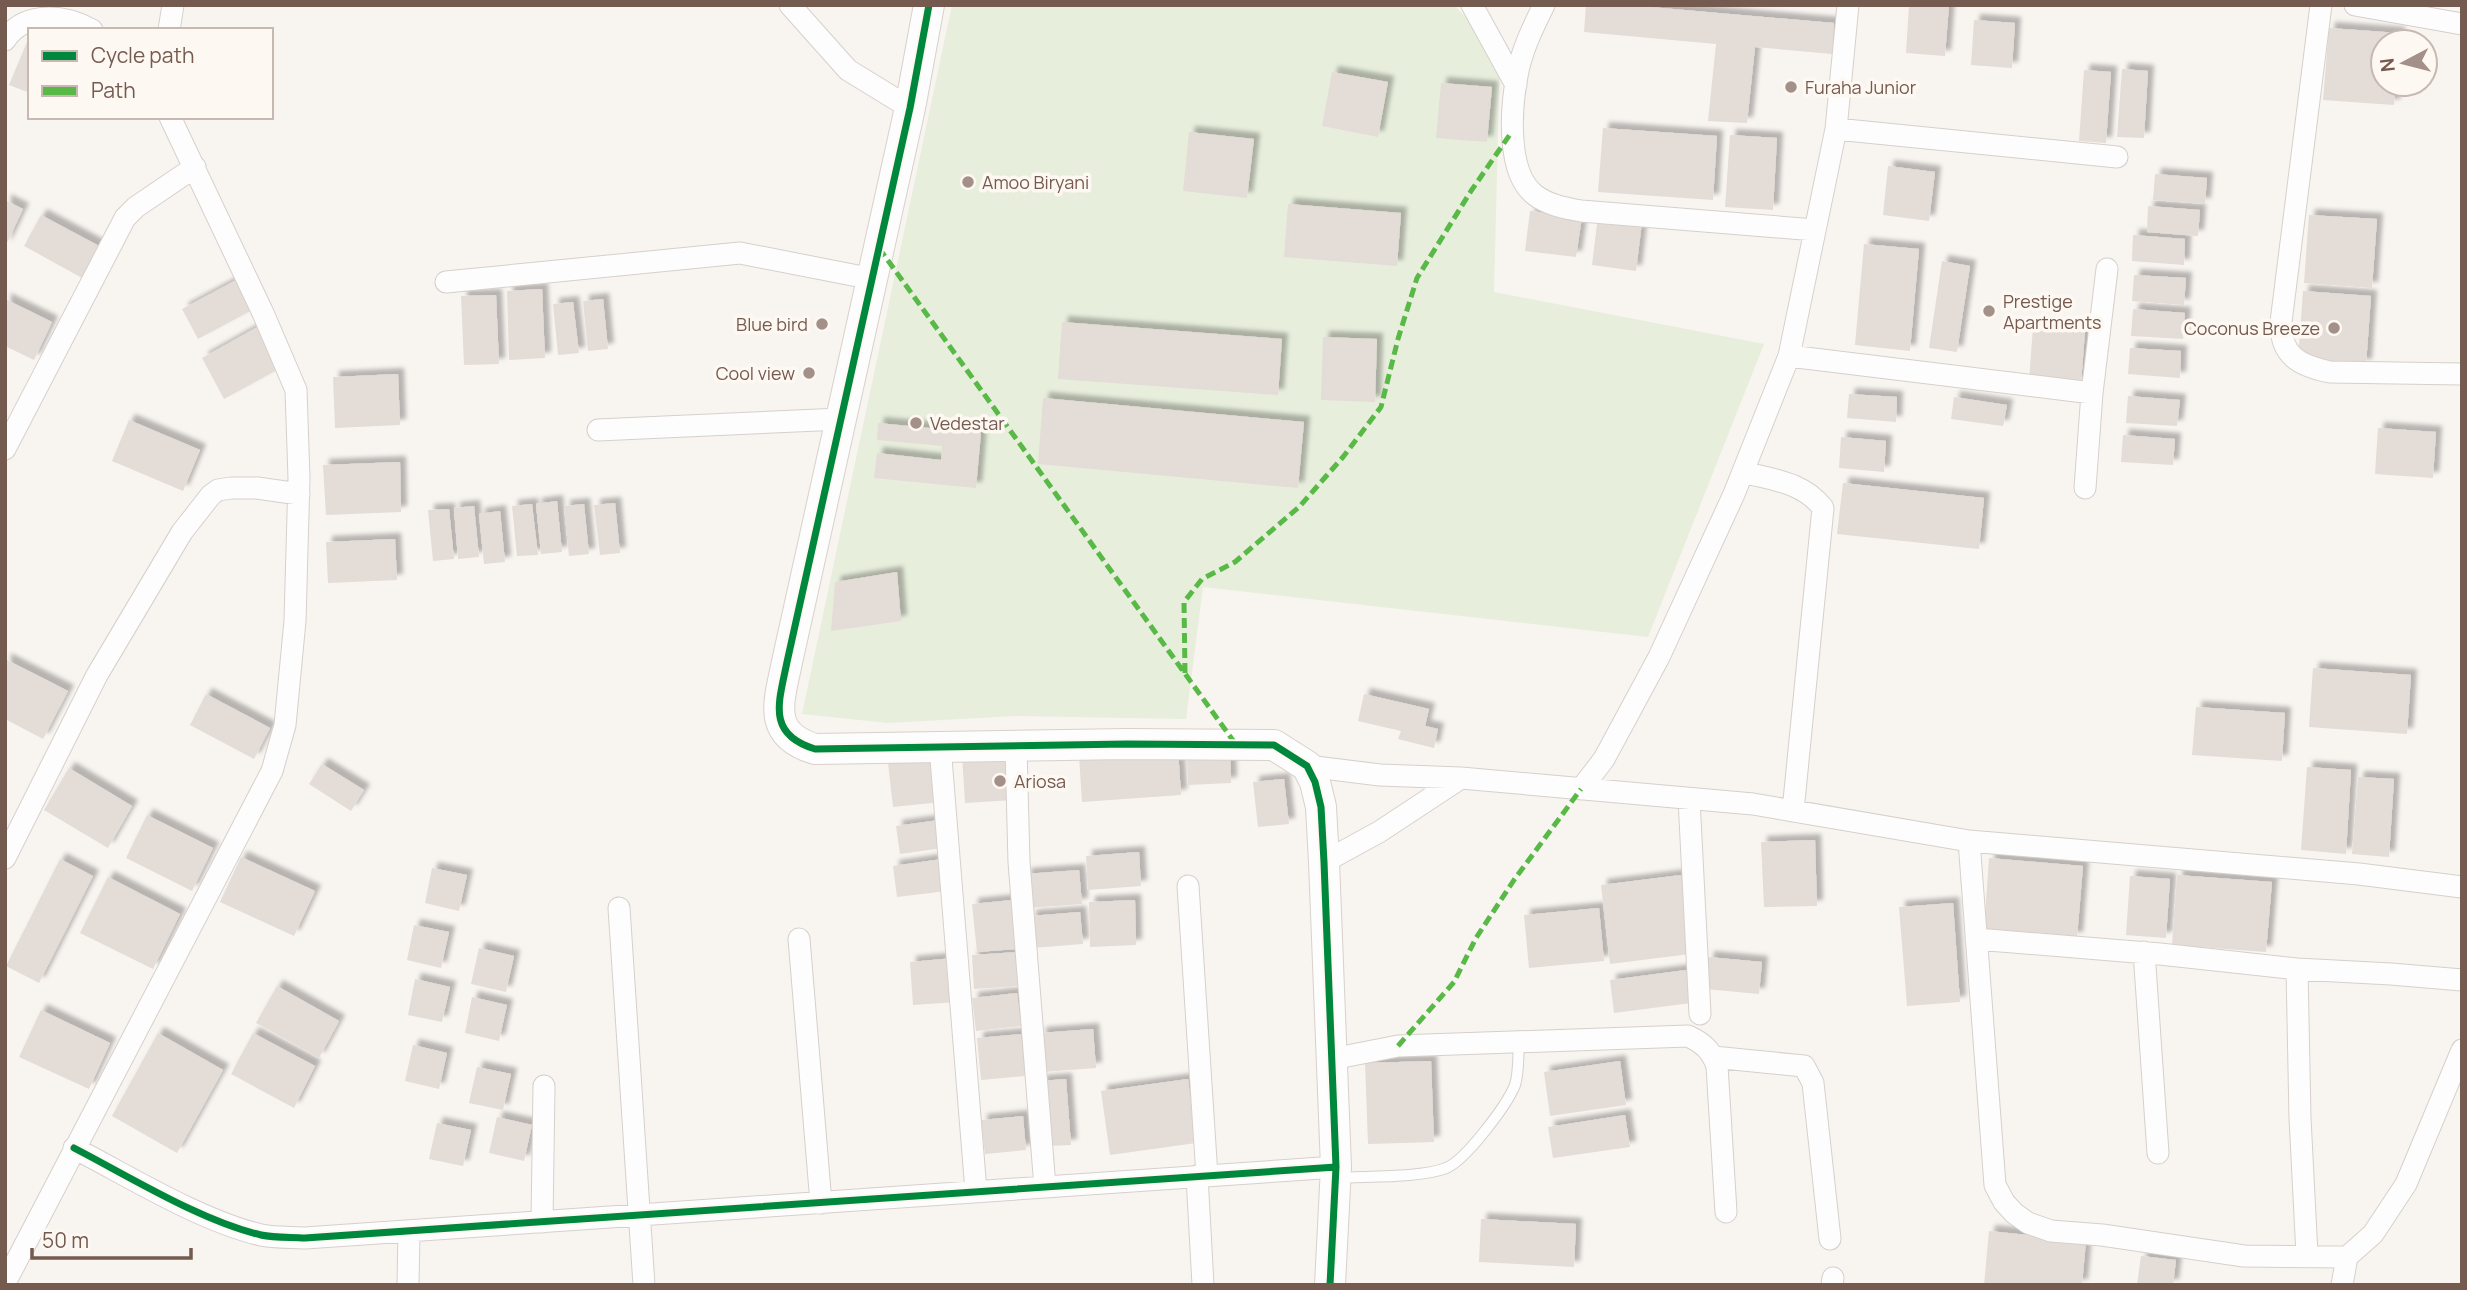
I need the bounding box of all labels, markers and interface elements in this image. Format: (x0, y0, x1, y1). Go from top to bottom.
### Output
legend (28, 28, 273, 119)
north arrow (2369, 28, 2439, 98)
text: Cycle path (91, 41, 194, 69)
text: N (2373, 57, 2401, 73)
place label: Furaha Junior (1805, 75, 1917, 99)
text: Path (91, 76, 136, 104)
marker: Furaha Junior (1783, 79, 1799, 95)
place label: Amoo Biryani (982, 170, 1089, 194)
marker: Amoo Biryani (960, 174, 976, 190)
place label: Prestige Apartments (2003, 289, 2102, 334)
marker: Prestige Apartments (1981, 303, 1997, 319)
place label: Blue bird (736, 312, 808, 336)
marker: Blue bird (814, 316, 830, 332)
place label: Coconus Breeze (2184, 316, 2320, 340)
marker: Coconus Breeze (2326, 320, 2342, 336)
place label: Cool view (716, 361, 795, 385)
marker: Cool view (801, 365, 817, 381)
place label: Vedestar (930, 411, 1005, 435)
marker: Vedestar (908, 415, 924, 431)
place label: Ariosa (1014, 769, 1066, 793)
marker: Ariosa (992, 773, 1008, 789)
scale bar (32, 1216, 191, 1260)
text: 50 m (42, 1226, 89, 1254)

